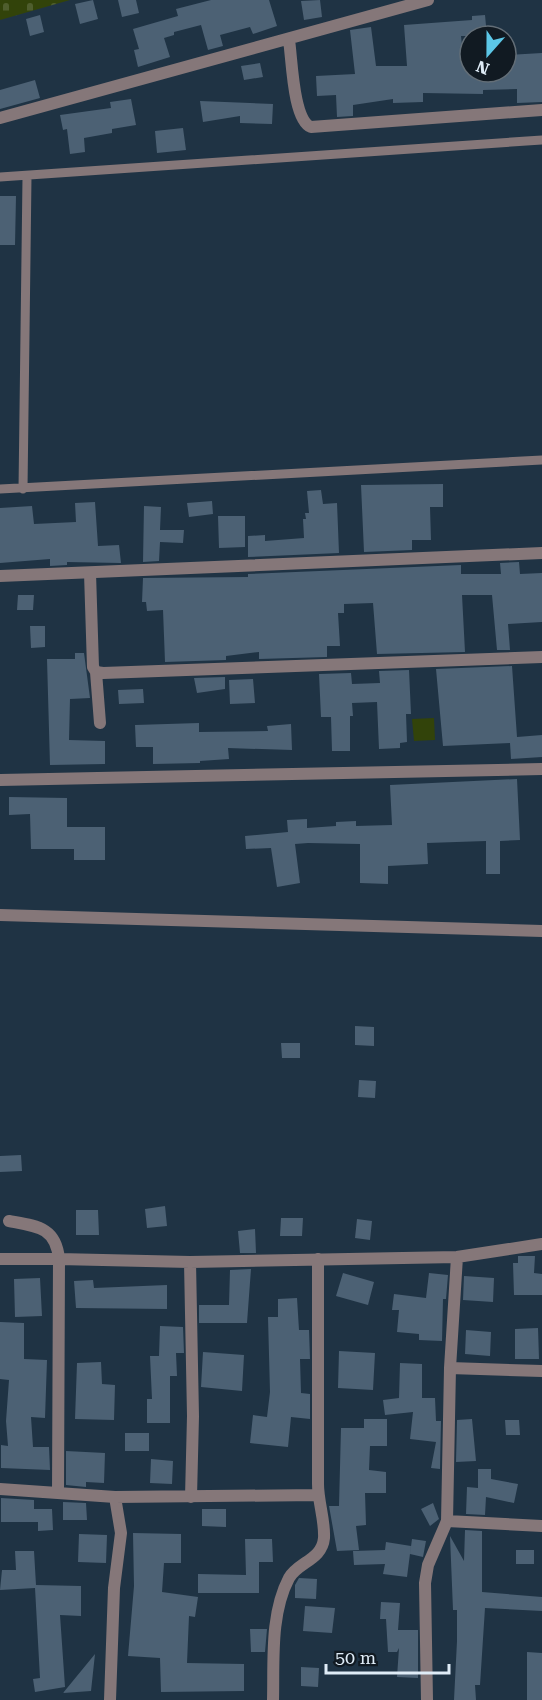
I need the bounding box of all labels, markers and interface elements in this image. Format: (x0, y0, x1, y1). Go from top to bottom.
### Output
north arrow (458, 24, 518, 84)
text: N (474, 56, 492, 79)
scale bar (326, 1637, 449, 1675)
text: 50 m (335, 1647, 376, 1668)

